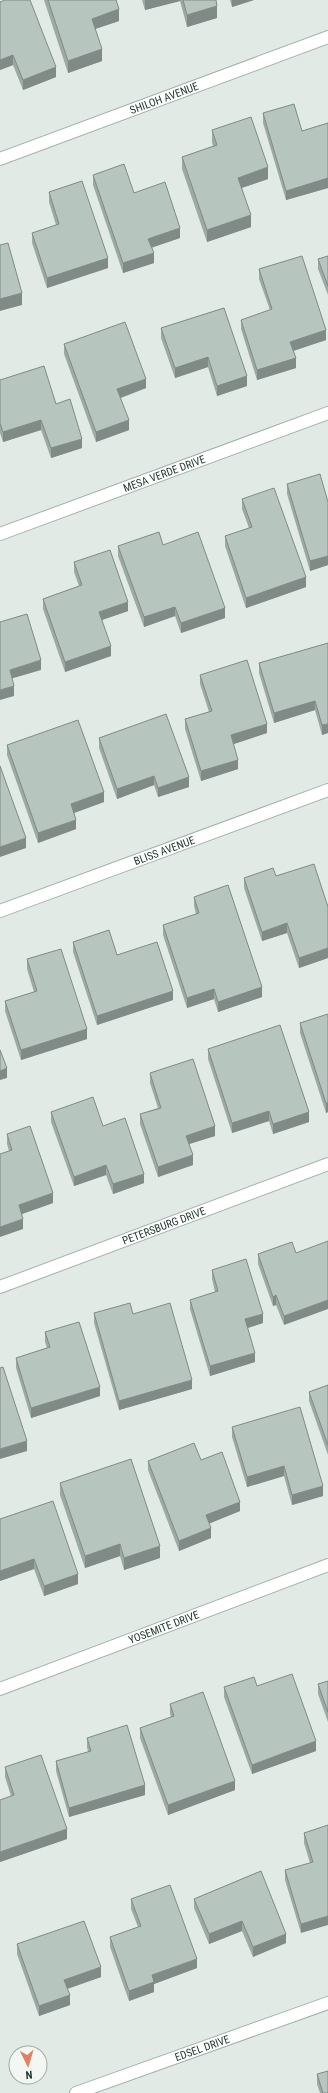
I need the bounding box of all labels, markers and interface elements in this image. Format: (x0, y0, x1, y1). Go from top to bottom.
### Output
street label: SHILOH AVENUE (128, 79, 201, 117)
street label: MESA VERDE DRIVE (121, 452, 208, 495)
street label: BLISS AVENUE (132, 833, 197, 868)
street label: PETERSBURG DRIVE (120, 1204, 208, 1247)
street label: YOSEMITE DRIVE (127, 1608, 201, 1646)
street label: EDSEL DRIVE (173, 2032, 232, 2064)
north arrow (8, 2045, 48, 2085)
text: N (25, 2068, 33, 2081)

